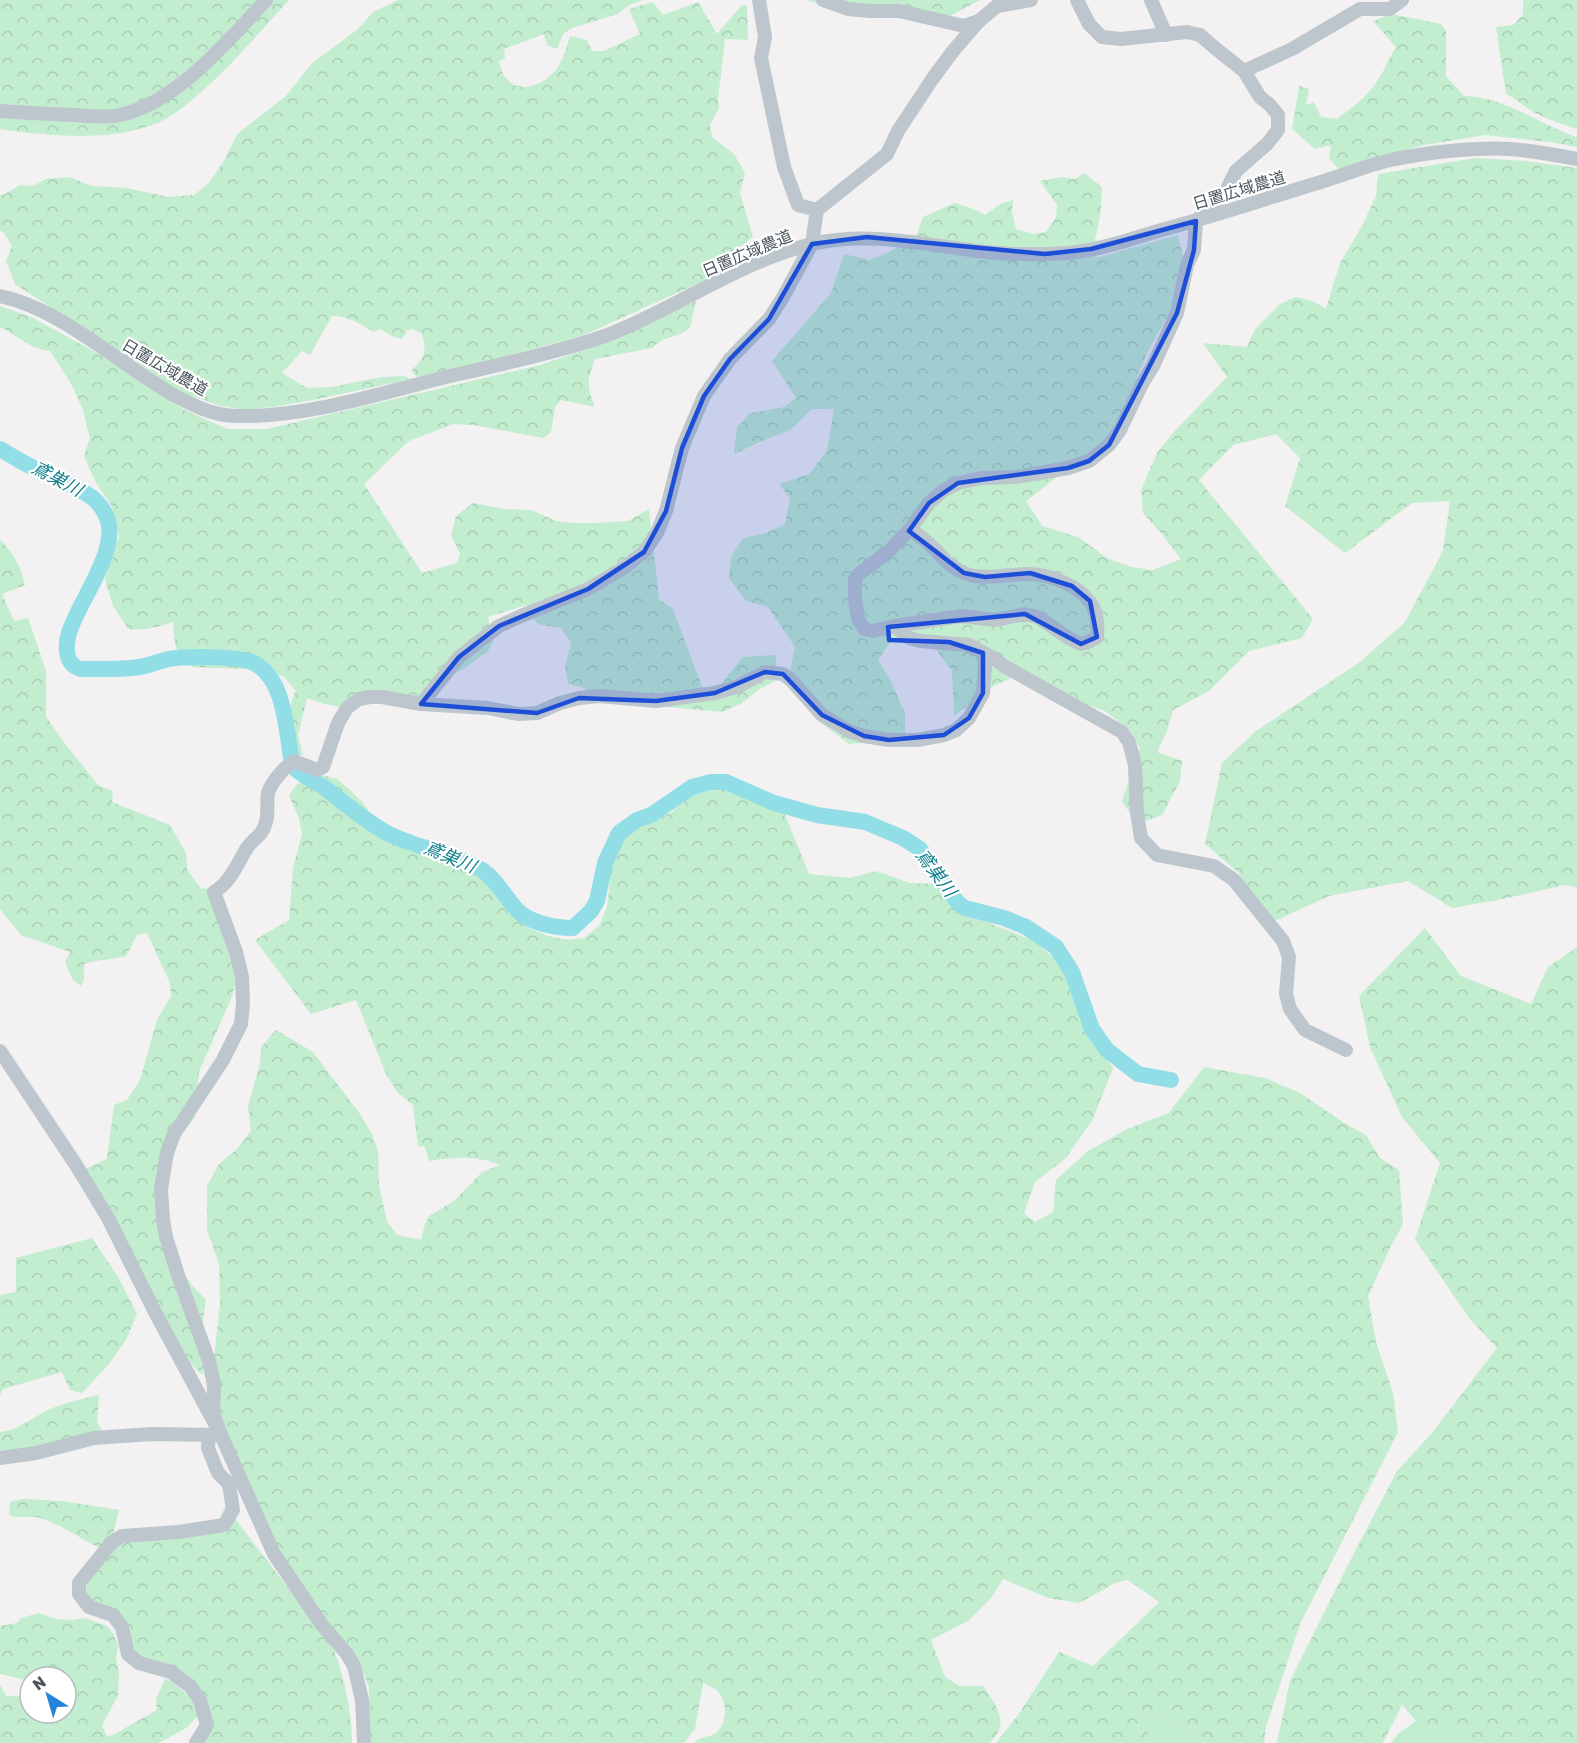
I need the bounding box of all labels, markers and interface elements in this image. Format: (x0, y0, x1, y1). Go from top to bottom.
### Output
street label: 日置広域農道 (1190, 167, 1288, 214)
street label: 日置広域農道 (699, 226, 795, 281)
street label: 日置広域農道 (118, 335, 211, 400)
water label: 鳶巣川 (28, 457, 88, 502)
water label: 鳶巣川 (421, 836, 481, 878)
water label: 鳶巣川 (911, 845, 962, 903)
north arrow (18, 1665, 78, 1725)
text: N (29, 1672, 50, 1694)

